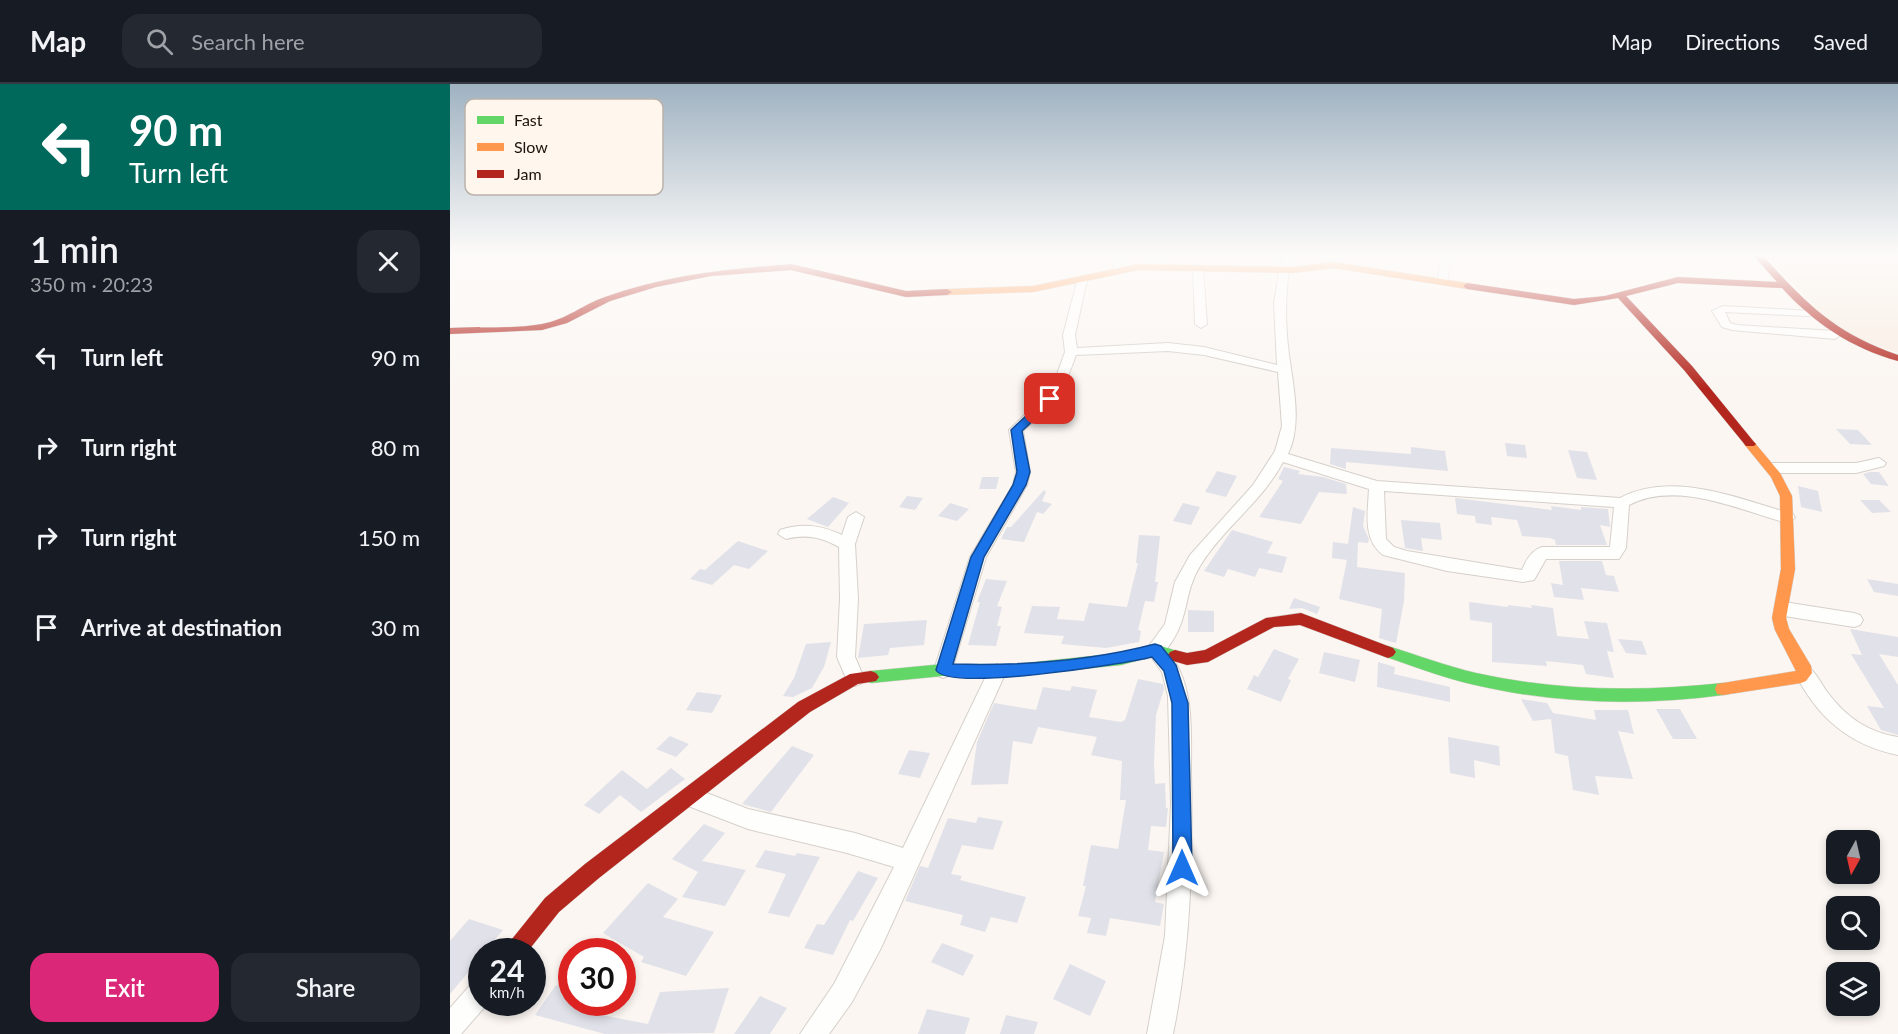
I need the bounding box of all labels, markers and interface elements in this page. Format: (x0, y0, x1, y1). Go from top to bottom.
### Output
search box (122, 14, 542, 68)
text: Map (30, 24, 86, 58)
icon: search (143, 25, 176, 58)
text: Search here (191, 28, 305, 55)
text: Map (1611, 29, 1652, 54)
text: Directions (1685, 29, 1780, 54)
text: Saved (1813, 29, 1868, 54)
legend (465, 99, 663, 195)
text: 90 m (129, 105, 223, 155)
icon: left (30, 108, 108, 186)
text: Fast (514, 110, 543, 129)
text: Slow (514, 137, 548, 156)
text: Turn left (129, 156, 228, 189)
text: Jam (514, 164, 542, 183)
text: 1 min (30, 227, 119, 271)
button: close (357, 230, 420, 293)
text: 350 m · 20:23 (30, 272, 153, 296)
icon: left (30, 341, 63, 374)
text: Turn left (81, 344, 163, 371)
text: 90 m (371, 344, 420, 371)
pin (1024, 373, 1075, 424)
icon: arrive (1033, 382, 1066, 415)
icon: right (30, 431, 63, 464)
text: Turn right (81, 434, 176, 461)
text: 80 m (371, 434, 420, 461)
icon: right (30, 521, 63, 554)
text: Turn right (81, 524, 176, 551)
text: 150 m (358, 524, 420, 551)
icon: arrive (30, 611, 63, 644)
text: Arrive at destination (81, 614, 282, 641)
text: 30 m (371, 614, 420, 641)
north arrow (1826, 830, 1880, 884)
map controls (1826, 830, 1880, 1016)
position arrow (1150, 836, 1214, 900)
button: search (1826, 896, 1880, 950)
speed limit sign: 30 (558, 938, 636, 1016)
text: 24 (490, 952, 524, 988)
button: Exit (30, 953, 219, 1022)
button: Share (231, 953, 420, 1022)
button: layers (1826, 962, 1880, 1016)
text: km/h (489, 983, 525, 1001)

